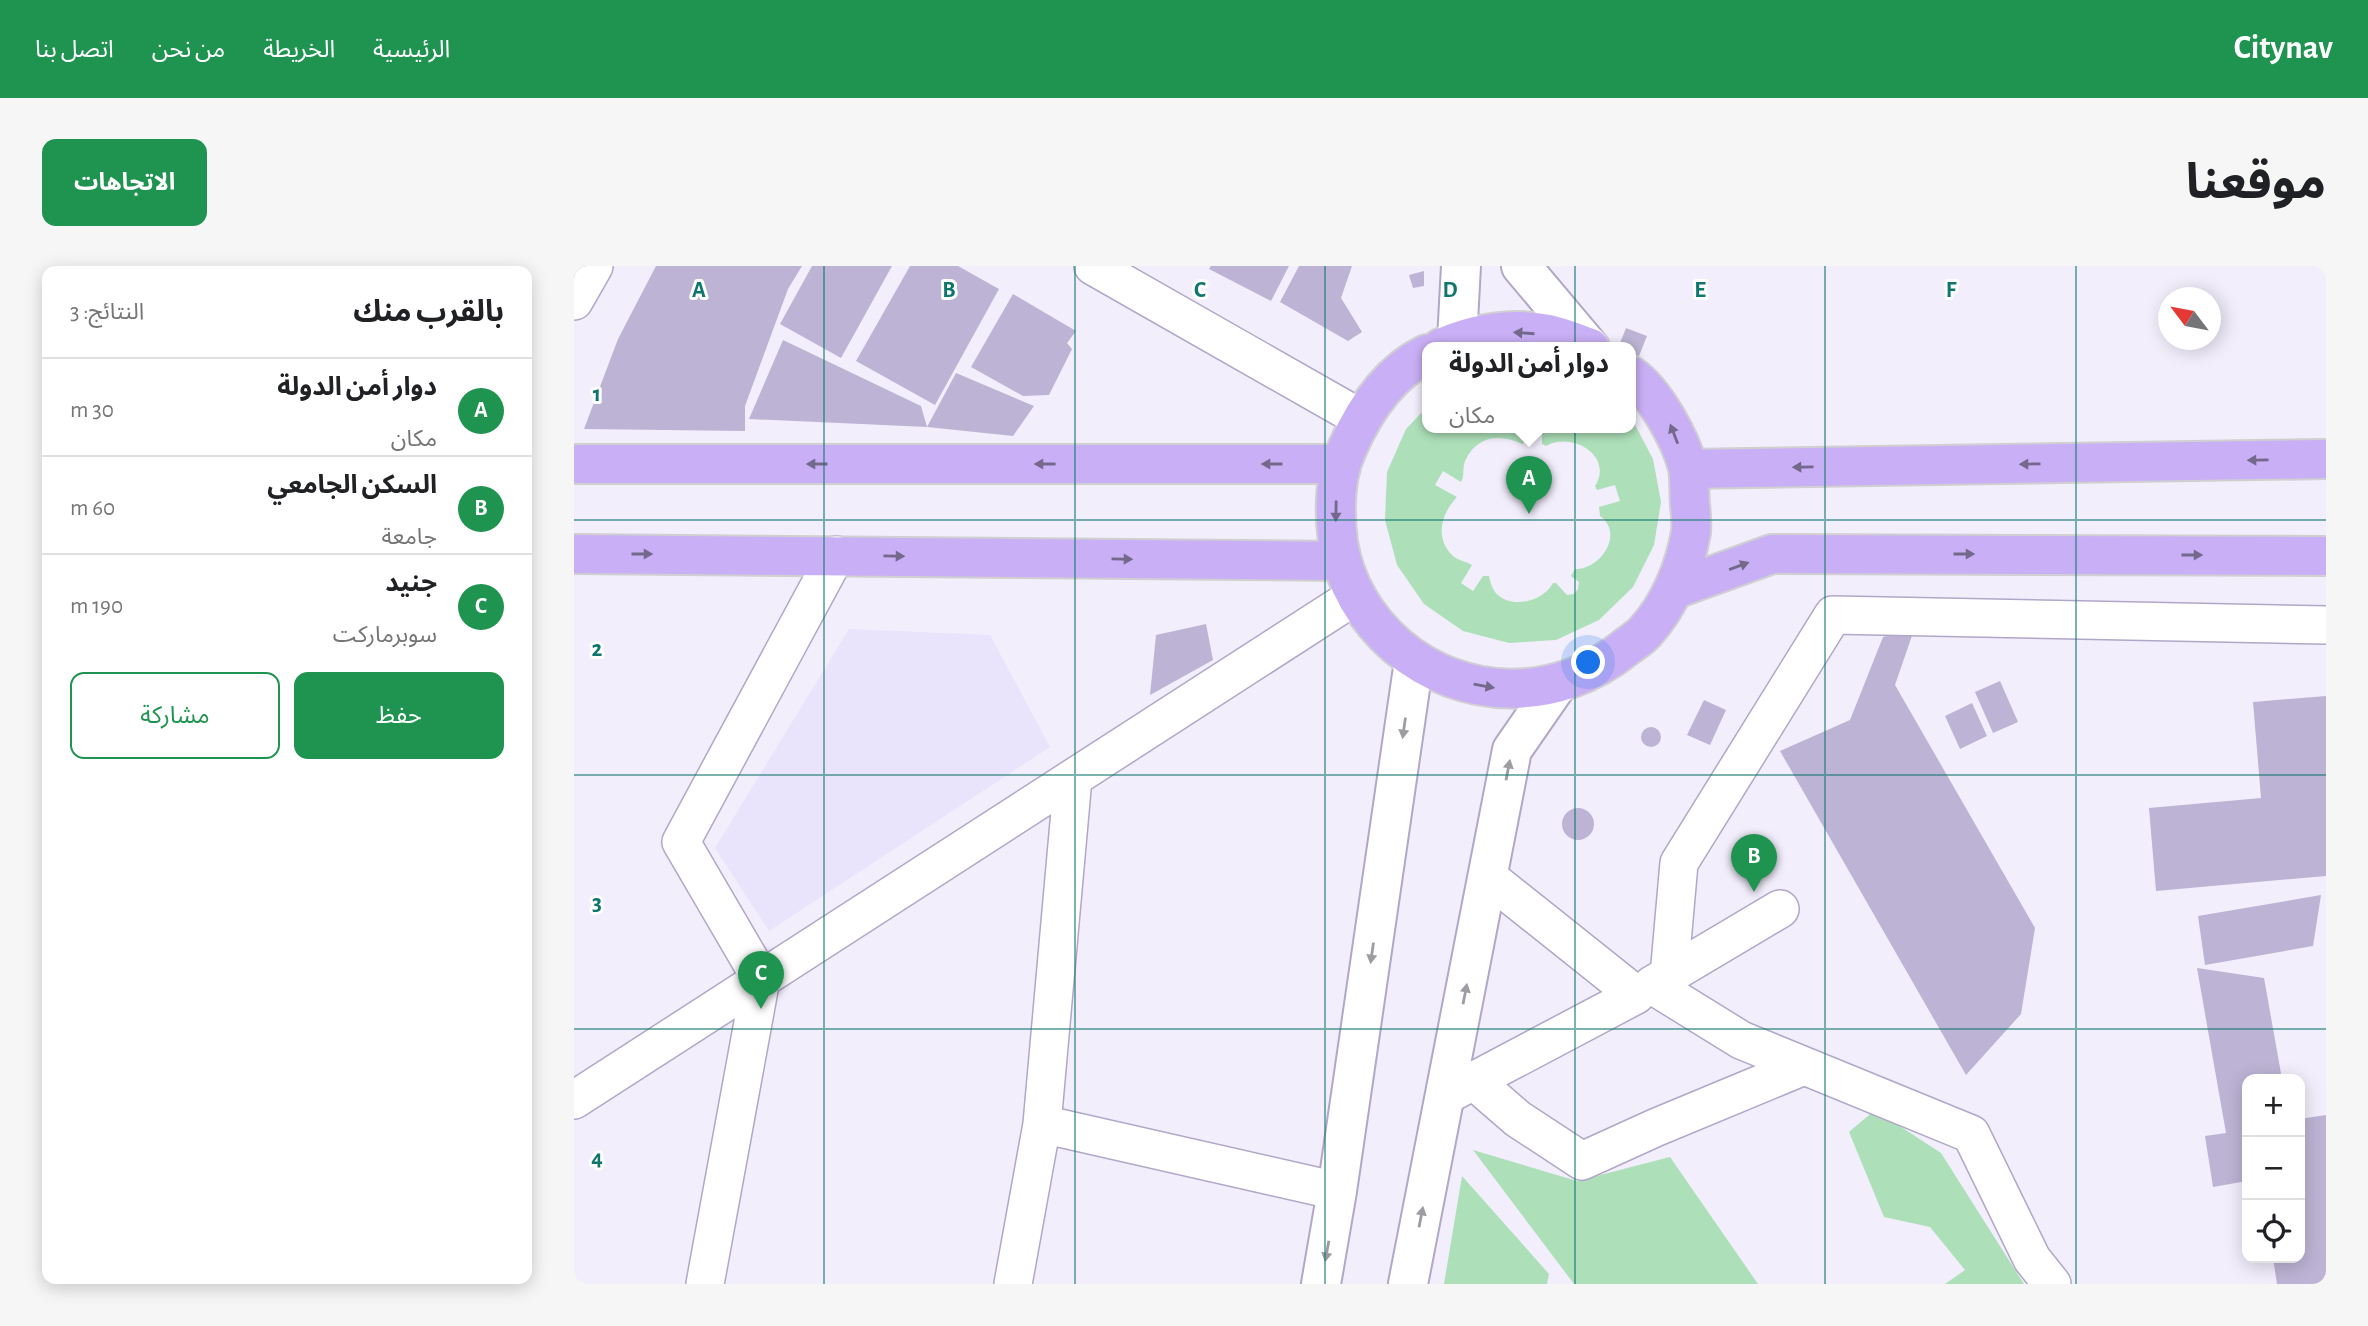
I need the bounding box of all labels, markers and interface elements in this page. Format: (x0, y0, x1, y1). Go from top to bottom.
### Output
text: Citynav (2234, 32, 2333, 65)
text: اتصل بنا (35, 38, 114, 62)
text: من نحن (152, 38, 225, 62)
text: الخريطة (263, 38, 335, 62)
text: الرئيسية (373, 38, 450, 62)
button: الاتجاهات (42, 139, 207, 226)
text: موقعنا (2186, 159, 2326, 208)
text: A (692, 279, 706, 302)
text: B (942, 279, 956, 302)
text: C (1194, 279, 1206, 302)
text: D (1442, 279, 1458, 302)
text: E (1694, 279, 1706, 302)
text: F (1946, 279, 1957, 302)
north arrow (2158, 287, 2221, 350)
text: بالقرب منك (353, 297, 504, 327)
text: النتائج: 3 (70, 301, 144, 324)
one-way arrow (1512, 327, 1534, 338)
popup (1422, 342, 1636, 433)
text: دوار أمن الدولة (1449, 351, 1609, 377)
text: دوار أمن الدولة (277, 374, 437, 400)
text: 1 (593, 383, 601, 406)
text: 30 m (70, 399, 114, 422)
text: A (474, 399, 488, 422)
text: مكان (1449, 405, 1495, 428)
one-way arrow (1669, 423, 1680, 444)
text: مكان (391, 428, 437, 451)
one-way arrow (2247, 455, 2269, 466)
pin: A (1506, 456, 1552, 514)
one-way arrow (806, 458, 828, 470)
one-way arrow (1033, 458, 1055, 470)
one-way arrow (1261, 458, 1283, 470)
one-way arrow (2019, 458, 2041, 470)
one-way arrow (1792, 461, 1814, 473)
text: السكن الجامعي (267, 472, 437, 498)
text: 60 m (70, 497, 115, 520)
text: B (474, 497, 488, 520)
one-way arrow (1330, 500, 1342, 522)
text: جامعة (382, 526, 437, 549)
one-way arrow (1953, 548, 1975, 560)
one-way arrow (631, 549, 653, 560)
one-way arrow (2181, 549, 2203, 561)
one-way arrow (883, 550, 905, 562)
one-way arrow (1111, 553, 1133, 565)
one-way arrow (1728, 560, 1749, 571)
text: جنيد (385, 570, 437, 596)
text: 190 m (70, 595, 123, 618)
text: C (475, 595, 487, 618)
text: سوبرماركت (333, 624, 437, 647)
text: 2 (592, 638, 603, 661)
your location (1571, 645, 1605, 679)
button: مشاركة (70, 672, 280, 759)
button: حفظ (294, 672, 504, 759)
one-way arrow (1473, 681, 1495, 692)
one-way arrow (1399, 717, 1410, 739)
one-way arrow (1503, 759, 1514, 781)
pin: B (1731, 834, 1777, 892)
text: 3 (592, 892, 602, 915)
one-way arrow (1366, 942, 1377, 964)
pin: C (738, 951, 784, 1009)
one-way arrow (1459, 983, 1470, 1005)
map controls (2242, 1074, 2305, 1263)
button: + (2242, 1074, 2305, 1137)
button: − (2242, 1137, 2305, 1200)
text: 4 (591, 1147, 603, 1170)
button: locate (2242, 1200, 2305, 1263)
one-way arrow (1416, 1206, 1427, 1228)
one-way arrow (1321, 1240, 1332, 1262)

